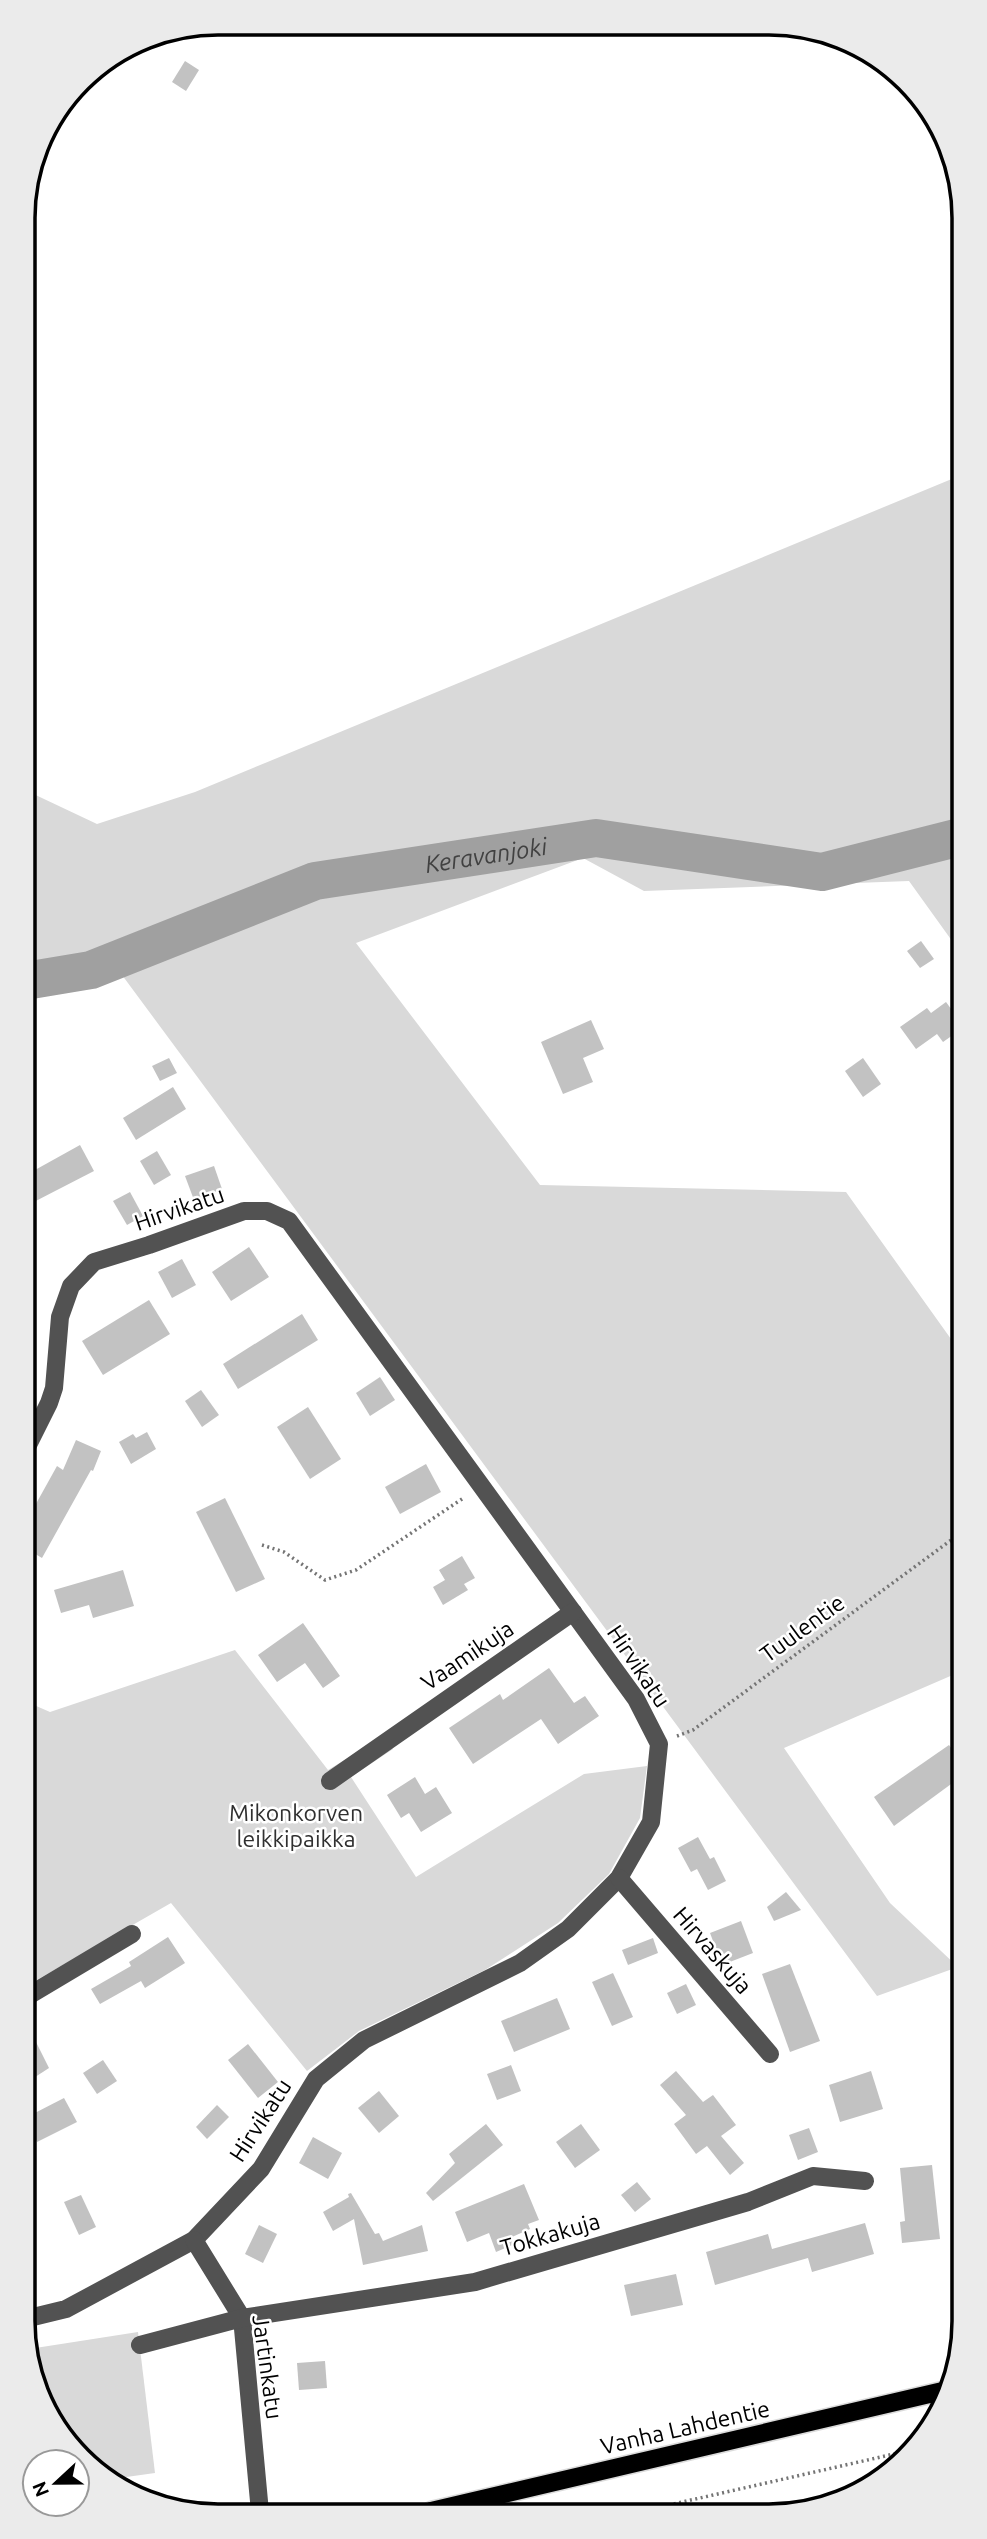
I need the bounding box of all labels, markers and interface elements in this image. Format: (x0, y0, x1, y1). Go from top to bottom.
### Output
water label: Keravanjoki (423, 832, 550, 877)
street label: Hirvikatu (131, 1181, 227, 1235)
street label: Tuulentie (755, 1589, 849, 1667)
street label: Vaamikuja (416, 1615, 518, 1695)
street label: Hirvikatu (603, 1620, 675, 1712)
park label: Mikonkorven leikkipaikka (229, 1800, 363, 1851)
street label: Hirvaskuja (669, 1902, 757, 1998)
street label: Hirvikatu (224, 2074, 296, 2166)
street label: Tokkakuja (497, 2208, 603, 2260)
street label: Jartinkatu (248, 2313, 288, 2421)
street label: Vanha Lahdentie (598, 2395, 772, 2459)
north arrow (21, 2448, 91, 2518)
text: N (27, 2479, 53, 2500)

